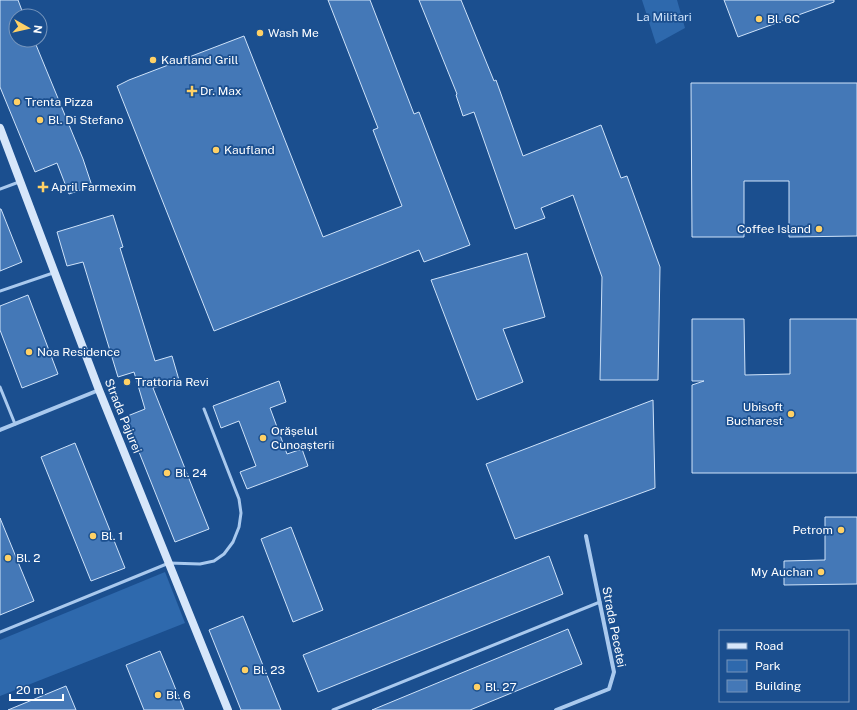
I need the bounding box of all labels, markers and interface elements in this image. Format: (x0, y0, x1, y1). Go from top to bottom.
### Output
north arrow (8, 8, 48, 48)
park label: La Militari (636, 10, 692, 24)
place label: Bl. 6C (767, 12, 800, 26)
marker: Bl. 6C (754, 14, 764, 24)
text: N (31, 24, 44, 34)
place label: Wash Me (268, 26, 319, 40)
marker: Wash Me (255, 28, 265, 38)
place label: Kaufland Grill (161, 53, 239, 67)
marker: Kaufland Grill (148, 55, 158, 65)
place label: Dr. Max (200, 84, 242, 98)
marker: Dr. Max (187, 86, 197, 96)
place label: Trenta Pizza (25, 95, 93, 109)
marker: Trenta Pizza (12, 97, 22, 107)
place label: Bl. Di Stefano (48, 113, 124, 127)
marker: Bl. Di Stefano (35, 115, 45, 125)
place label: Kaufland (224, 143, 275, 157)
marker: Kaufland (211, 145, 221, 155)
place label: April Farmexim (51, 180, 136, 194)
marker: April Farmexim (38, 182, 48, 192)
place label: Coffee Island (737, 222, 811, 236)
marker: Coffee Island (814, 224, 824, 234)
place label: Noa Residence (37, 345, 120, 359)
marker: Noa Residence (24, 347, 34, 357)
place label: Trattoria Revi (135, 375, 209, 389)
street label: Strada Pajurei (102, 377, 144, 455)
marker: Trattoria Revi (122, 377, 132, 387)
place label: Ubisoft Bucharest (726, 400, 783, 428)
marker: Ubisoft Bucharest (786, 409, 796, 419)
place label: Orășelul Cunoașterii (271, 424, 334, 452)
marker: Orășelul Cunoașterii (258, 433, 268, 443)
place label: Bl. 24 (175, 466, 207, 480)
marker: Bl. 24 (162, 468, 172, 478)
place label: Petrom (793, 523, 833, 537)
marker: Petrom (836, 525, 846, 535)
place label: Bl. 1 (101, 529, 123, 543)
marker: Bl. 1 (88, 531, 98, 541)
place label: Bl. 2 (16, 551, 40, 565)
marker: Bl. 2 (3, 553, 13, 563)
place label: My Auchan (751, 565, 813, 579)
marker: My Auchan (816, 567, 826, 577)
street label: Strada Pecetei (599, 585, 629, 669)
legend (719, 630, 849, 702)
text: Road (755, 639, 783, 653)
text: Park (755, 659, 781, 673)
place label: Bl. 23 (253, 663, 285, 677)
marker: Bl. 23 (240, 665, 250, 675)
scale bar (10, 676, 63, 702)
text: Building (755, 679, 801, 693)
place label: Bl. 27 (485, 680, 517, 694)
marker: Bl. 27 (472, 682, 482, 692)
text: 20 m (16, 683, 44, 697)
place label: Bl. 6 (166, 688, 191, 702)
marker: Bl. 6 (153, 690, 163, 700)

